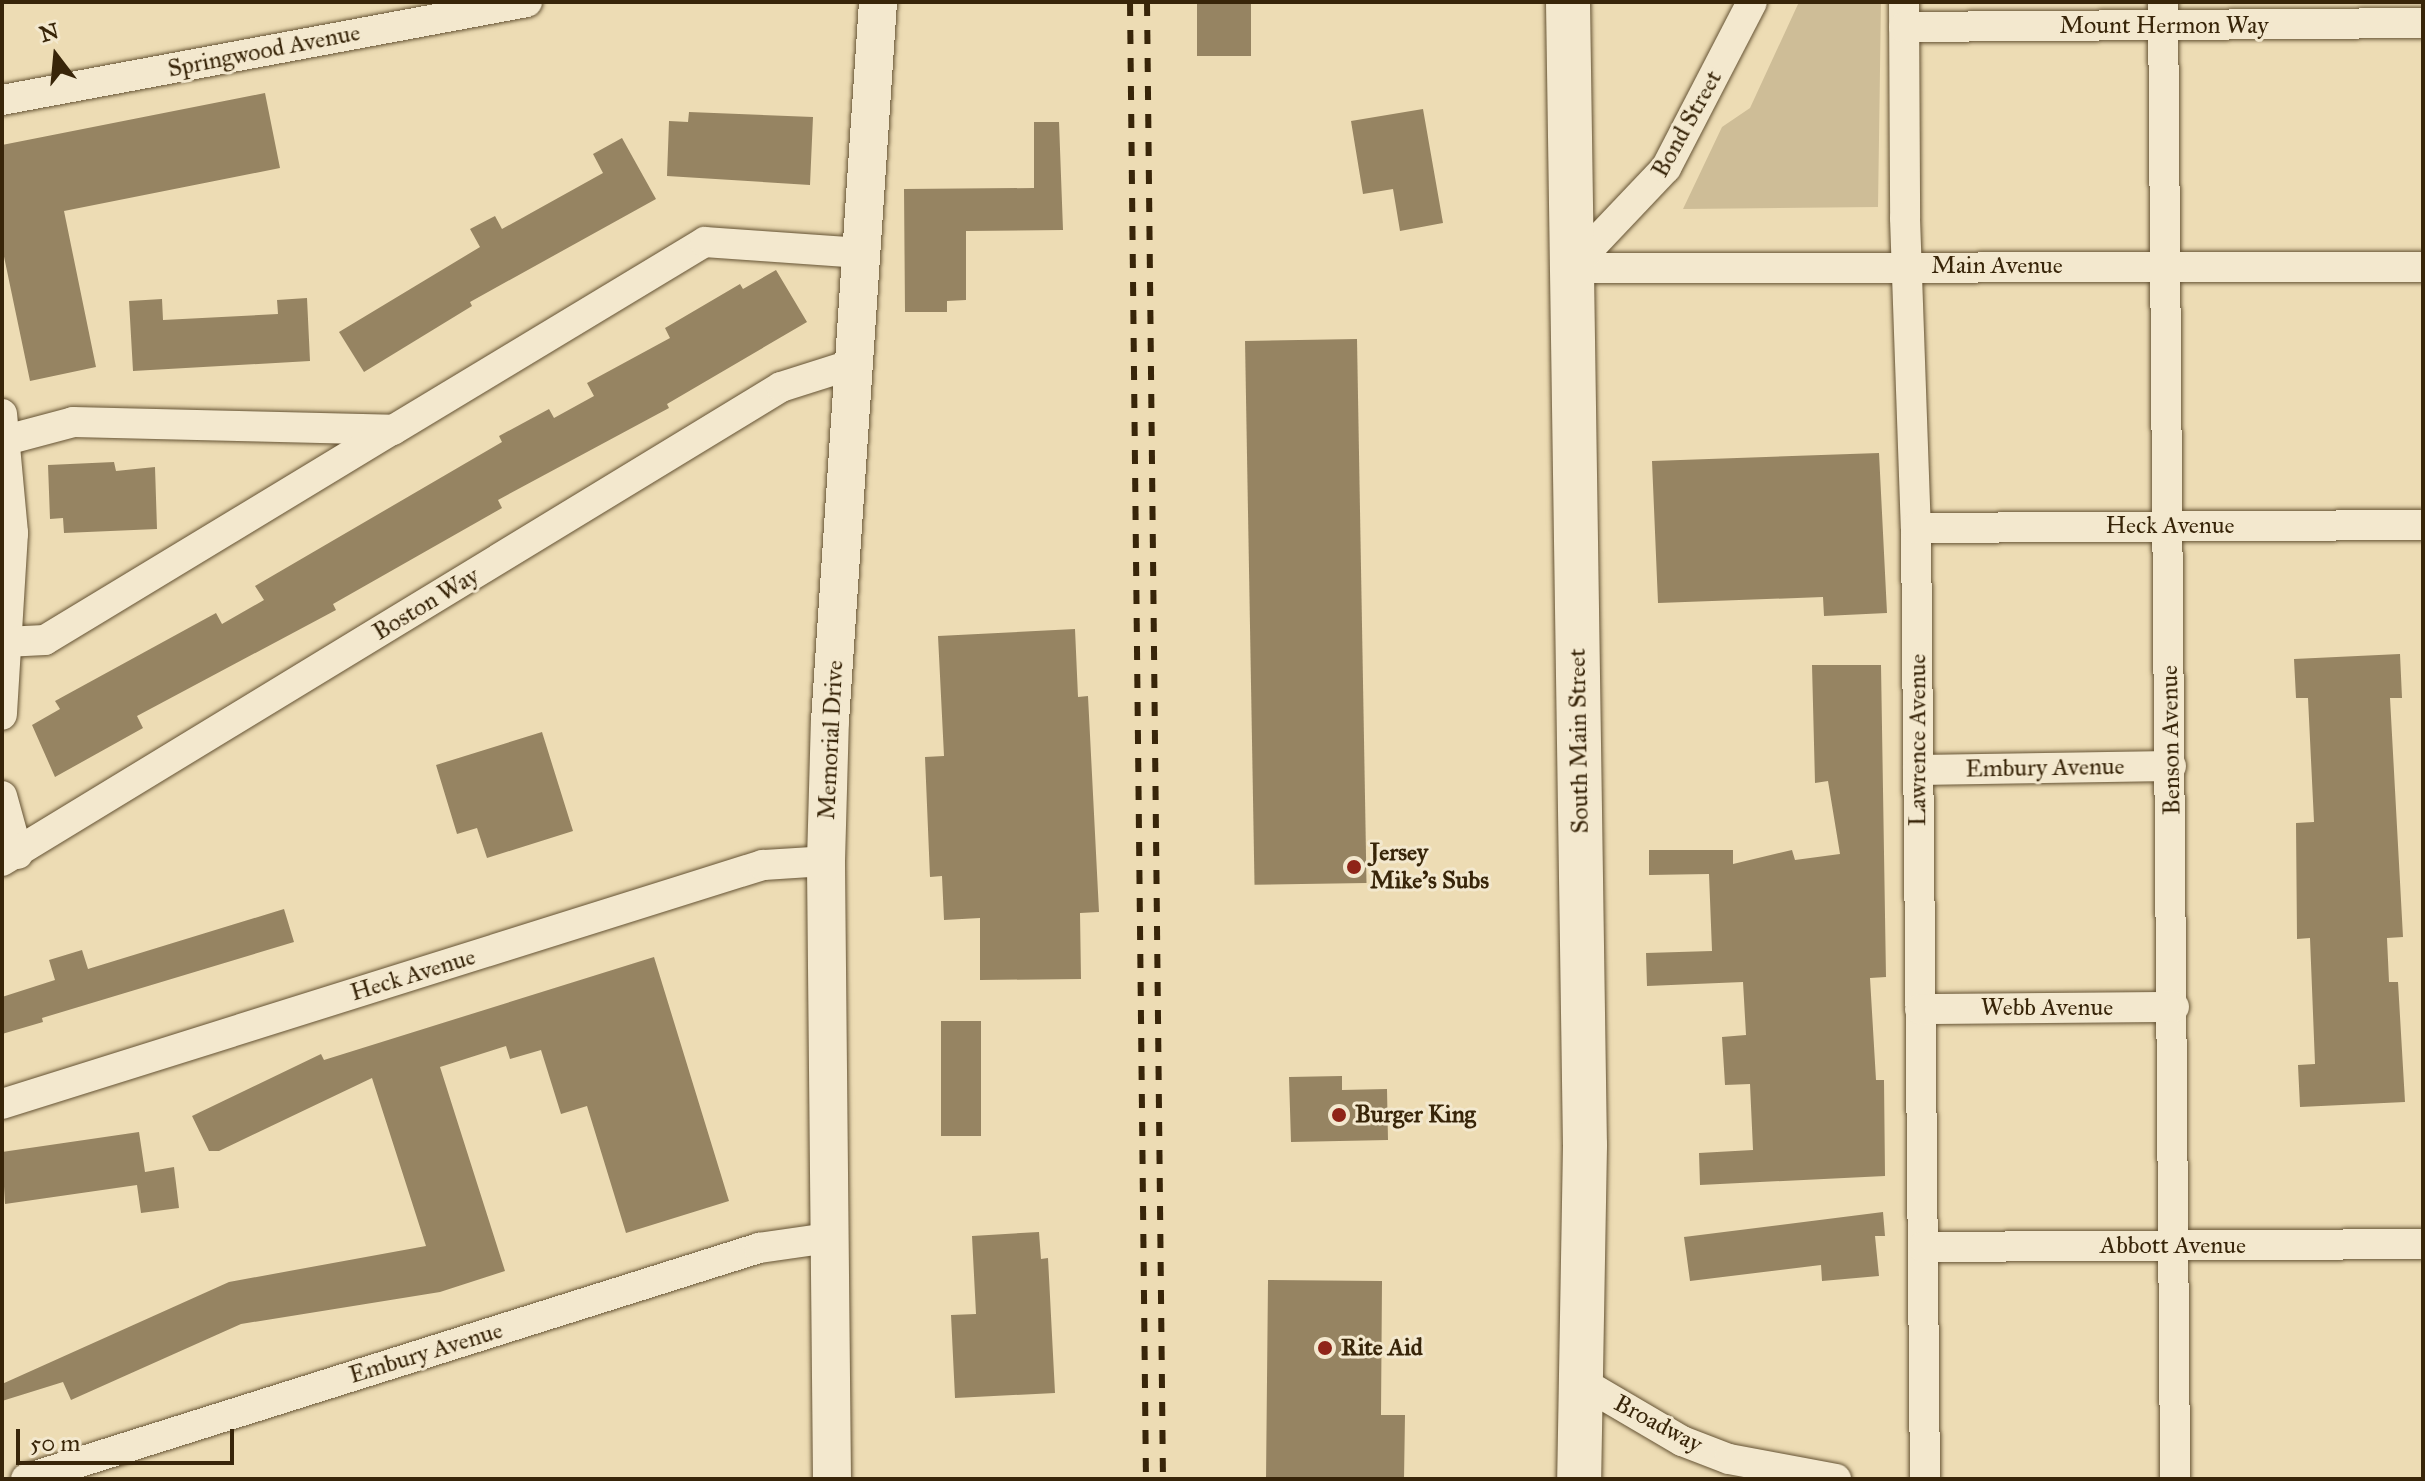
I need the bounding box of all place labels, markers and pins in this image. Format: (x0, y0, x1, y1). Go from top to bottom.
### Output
place label: Jersey Mike's Subs (1370, 839, 1489, 895)
marker: Jersey Mike's Subs (1345, 858, 1363, 876)
place label: Burger King (1355, 1101, 1476, 1129)
marker: Burger King (1330, 1106, 1348, 1124)
place label: Rite Aid (1341, 1334, 1423, 1362)
marker: Rite Aid (1316, 1339, 1334, 1357)

